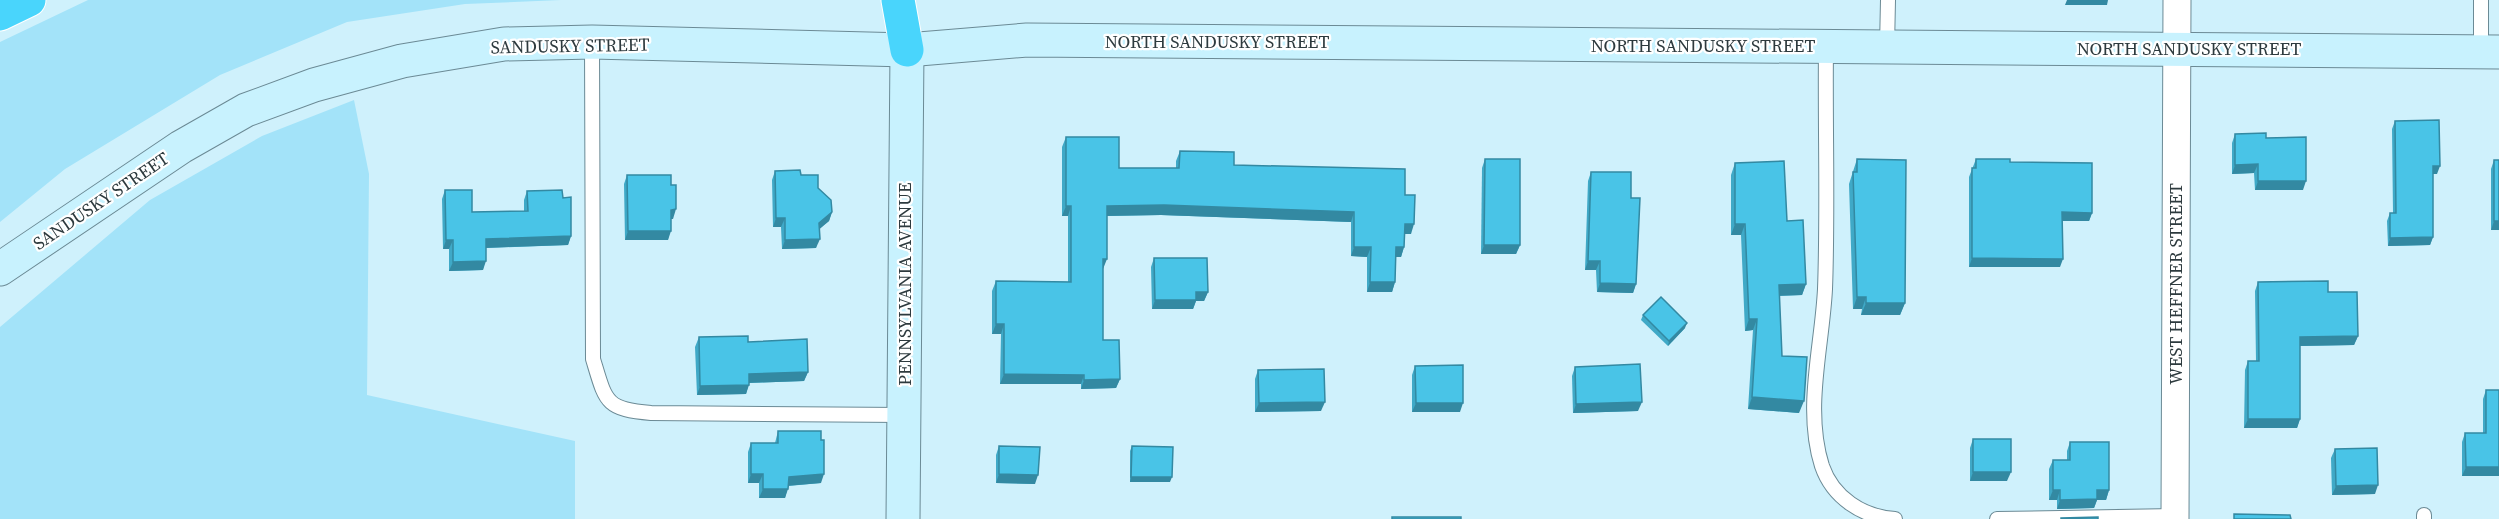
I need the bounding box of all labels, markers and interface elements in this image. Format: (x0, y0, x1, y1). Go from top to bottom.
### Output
street label: NORTH SANDUSKY STREET (1105, 29, 1329, 54)
street label: SANDUSKY STREET (490, 32, 650, 59)
street label: NORTH SANDUSKY STREET (1591, 33, 1815, 58)
street label: NORTH SANDUSKY STREET (2077, 36, 2301, 61)
street label: SANDUSKY STREET (28, 146, 174, 255)
street label: PENNSYLVANIA AVENUE (892, 182, 917, 386)
street label: WEST HEFFNER STREET (2163, 183, 2188, 385)

